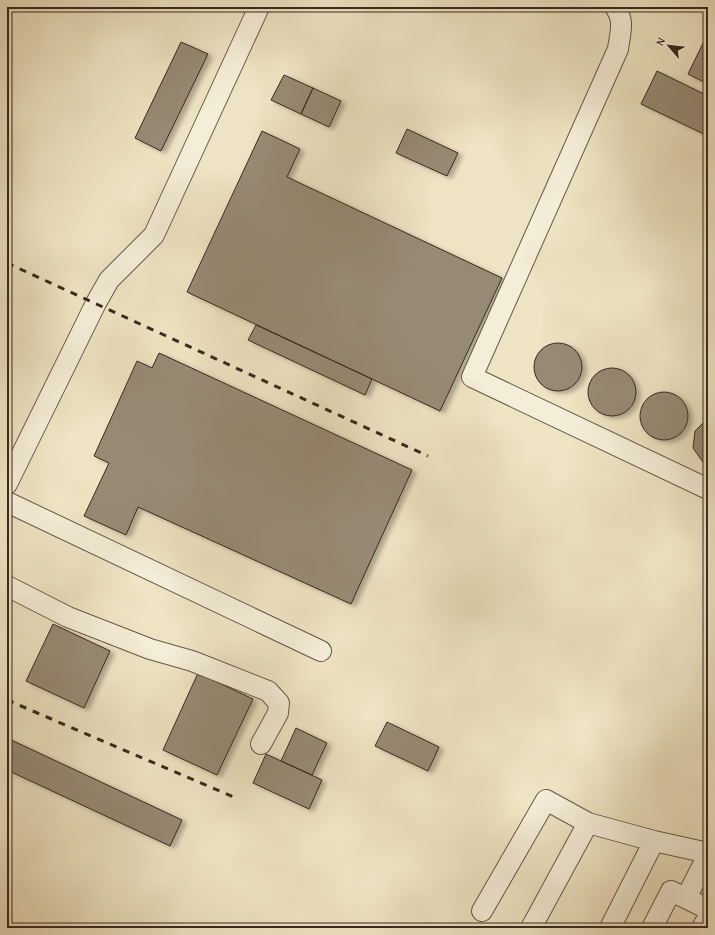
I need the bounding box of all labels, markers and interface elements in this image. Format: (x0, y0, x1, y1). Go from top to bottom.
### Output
north arrow (649, 26, 689, 66)
text: N (651, 34, 669, 48)

